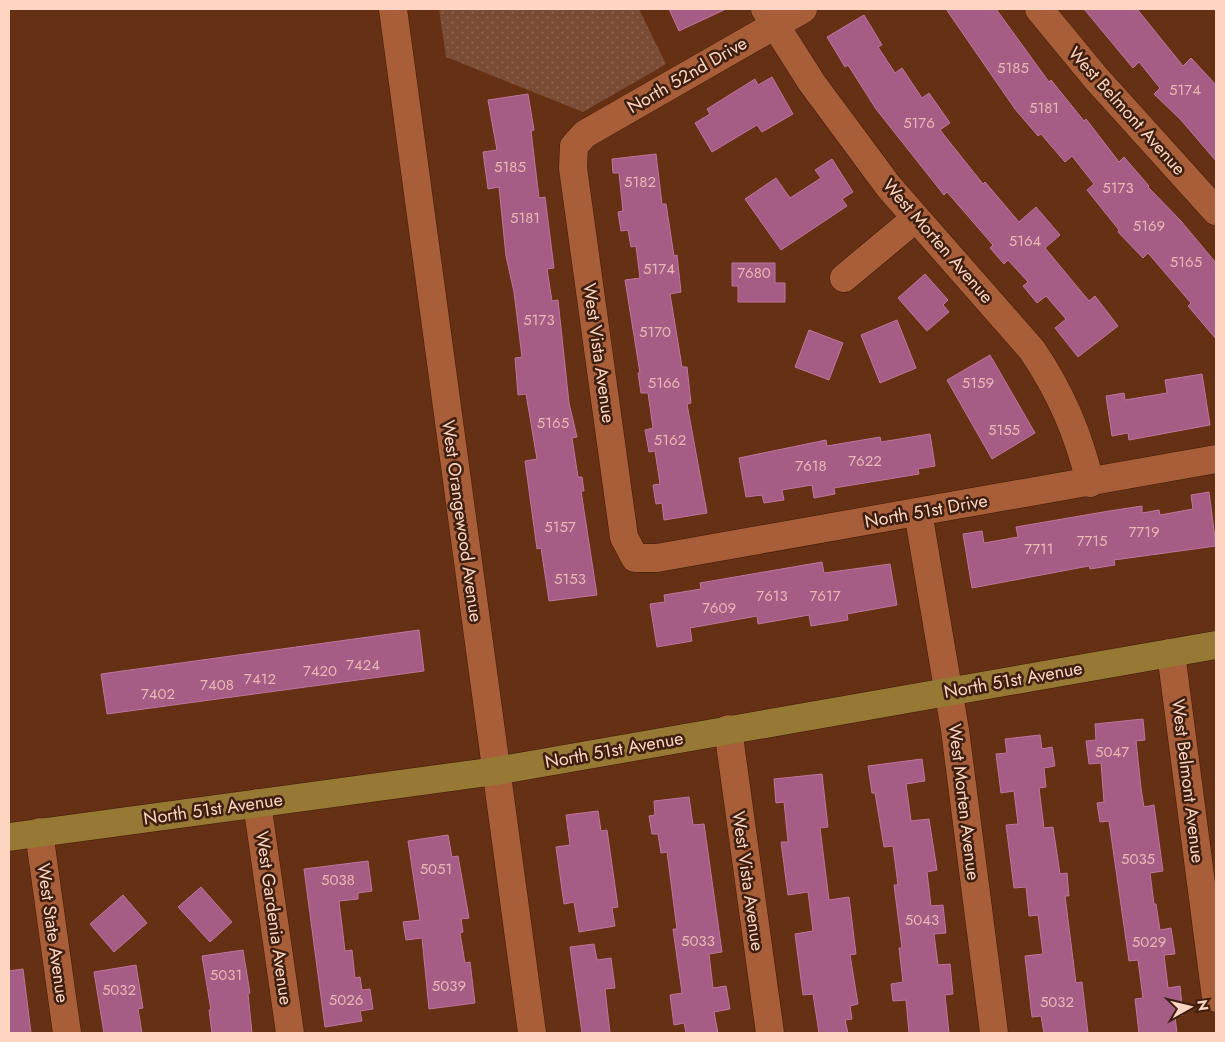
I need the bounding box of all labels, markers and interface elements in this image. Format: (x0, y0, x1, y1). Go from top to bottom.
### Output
street label: North 52nd Drive (622, 30, 752, 120)
street label: West Belmont Avenue (1062, 41, 1192, 181)
house number: 5185 (997, 57, 1029, 79)
house number: 5174 (1169, 79, 1201, 101)
house number: 5181 (1029, 97, 1059, 119)
house number: 5176 (903, 112, 935, 134)
house number: 5185 (494, 156, 526, 178)
house number: 5182 (624, 171, 656, 193)
street label: West Morten Avenue (876, 173, 1000, 309)
house number: 5173 (1102, 177, 1134, 199)
house number: 5181 (510, 207, 540, 229)
house number: 5169 (1133, 215, 1165, 237)
house number: 5164 (1009, 230, 1042, 252)
house number: 5165 (1170, 251, 1202, 273)
house number: 5174 (643, 258, 675, 280)
house number: 7680 (737, 262, 771, 284)
street label: West Vista Avenue (576, 281, 622, 425)
house number: 5173 (523, 309, 555, 331)
house number: 5170 (639, 321, 671, 343)
house number: 5166 (648, 372, 680, 394)
house number: 5159 (962, 372, 994, 394)
house number: 5165 (537, 412, 569, 434)
street label: West Orangewood Avenue (435, 418, 489, 624)
house number: 5155 (988, 419, 1020, 441)
house number: 5162 (654, 429, 686, 451)
house number: 7622 (848, 450, 882, 472)
house number: 7618 (795, 455, 827, 477)
street label: North 51st Drive (862, 487, 990, 535)
house number: 5157 (544, 516, 576, 538)
house number: 7719 (1128, 521, 1160, 543)
house number: 7715 (1077, 530, 1107, 552)
house number: 7711 (1024, 538, 1054, 560)
house number: 5153 (554, 568, 586, 590)
house number: 7613 (756, 585, 788, 607)
house number: 7617 (809, 585, 841, 607)
house number: 7609 (702, 597, 736, 619)
house number: 7424 (346, 654, 380, 676)
street label: North 51st Avenue (942, 655, 1084, 705)
house number: 7420 (303, 660, 337, 682)
house number: 7412 (244, 668, 276, 690)
house number: 7408 (200, 674, 234, 696)
house number: 7402 (141, 683, 175, 705)
street label: West Belmont Avenue (1165, 697, 1211, 865)
street label: West Morten Avenue (941, 722, 987, 882)
street label: North 51st Avenue (543, 725, 685, 775)
house number: 5047 (1095, 741, 1129, 763)
street label: North 51st Avenue (142, 786, 284, 832)
street label: West Vista Avenue (725, 809, 771, 953)
street label: West Gardenia Avenue (249, 829, 299, 1007)
house number: 5035 (1121, 848, 1155, 870)
house number: 5051 (420, 858, 452, 880)
street label: West State Avenue (30, 862, 76, 1004)
house number: 5038 (321, 869, 355, 891)
house number: 5043 (905, 909, 939, 931)
house number: 5033 (681, 930, 715, 952)
house number: 5029 (1132, 931, 1166, 953)
house number: 5031 (210, 964, 242, 986)
house number: 5039 (432, 975, 466, 997)
house number: 5032 (102, 979, 136, 1001)
north arrow (1165, 982, 1215, 1032)
house number: 5026 (329, 989, 363, 1011)
house number: 5032 (1040, 991, 1074, 1013)
text: N (1192, 998, 1214, 1012)

